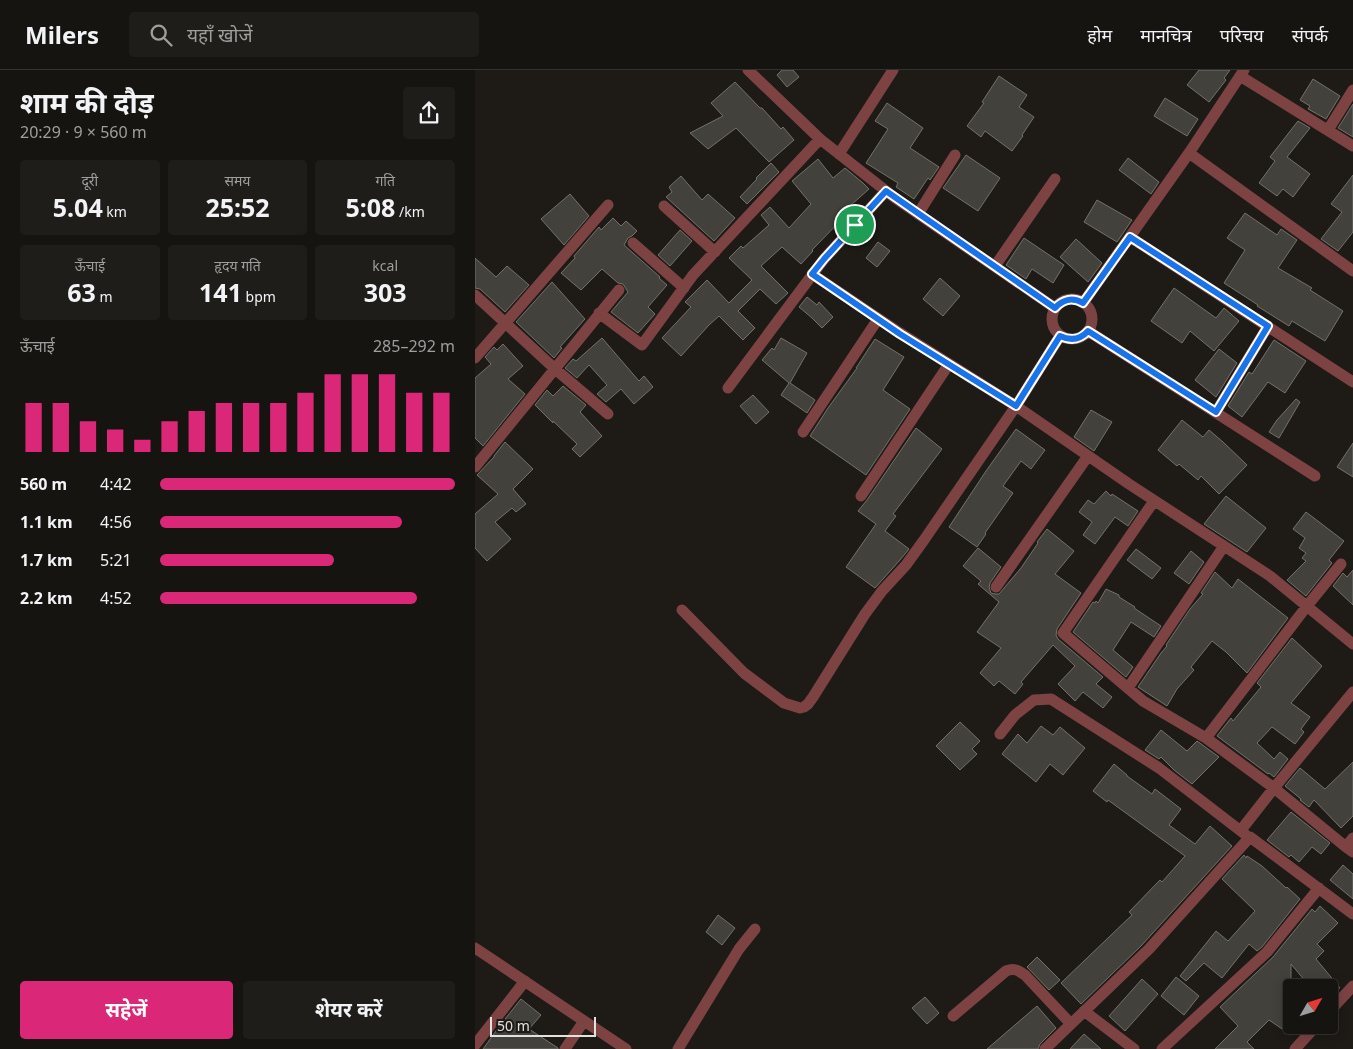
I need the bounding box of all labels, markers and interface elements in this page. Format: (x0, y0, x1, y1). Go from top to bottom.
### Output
search box (129, 12, 479, 57)
text: Milers (25, 18, 99, 51)
icon: search (147, 21, 175, 49)
text: यहाँ खोजें (187, 22, 253, 48)
text: होम (1087, 23, 1112, 47)
text: मानचित्र (1140, 23, 1192, 47)
text: परिचय (1220, 23, 1264, 47)
text: संपर्क (1292, 23, 1328, 47)
text: शाम की दौड़ (20, 83, 154, 121)
button: share (403, 87, 455, 139)
text: 20:29 · 9 × 560 m (20, 121, 147, 143)
text: दूरी (81, 171, 98, 190)
text: समय (225, 171, 250, 190)
text: गति (375, 171, 395, 190)
text: 5.04 (53, 190, 103, 224)
text: 25:52 (205, 190, 270, 224)
text: 5:08 (345, 190, 395, 224)
text: km (103, 202, 127, 221)
text: /km (395, 202, 425, 221)
pin (834, 204, 876, 246)
icon: arrive (841, 211, 869, 239)
text: ऊँचाई (75, 256, 105, 275)
text: हृदय गति (214, 256, 261, 275)
text: kcal (372, 256, 398, 275)
text: 63 (67, 275, 96, 309)
text: 141 (199, 275, 242, 309)
text: 303 (364, 275, 407, 309)
text: m (96, 287, 113, 306)
text: bpm (242, 287, 276, 306)
text: ऊँचाई (20, 335, 55, 357)
text: 285–292 m (373, 335, 455, 357)
text: 560 m (20, 473, 67, 495)
text: 4:42 (100, 473, 132, 495)
text: 1.1 km (20, 511, 72, 533)
text: 4:56 (100, 511, 132, 533)
text: 1.7 km (20, 549, 72, 571)
text: 5:21 (100, 549, 132, 571)
text: 2.2 km (20, 587, 72, 609)
text: 4:52 (100, 587, 132, 609)
north arrow (1283, 979, 1337, 1034)
map controls (1283, 979, 1338, 1034)
button: सहेजें (20, 981, 233, 1039)
button: शेयर करें (243, 981, 455, 1039)
scale bar (490, 1014, 596, 1037)
text: 50 m (497, 1016, 530, 1035)

